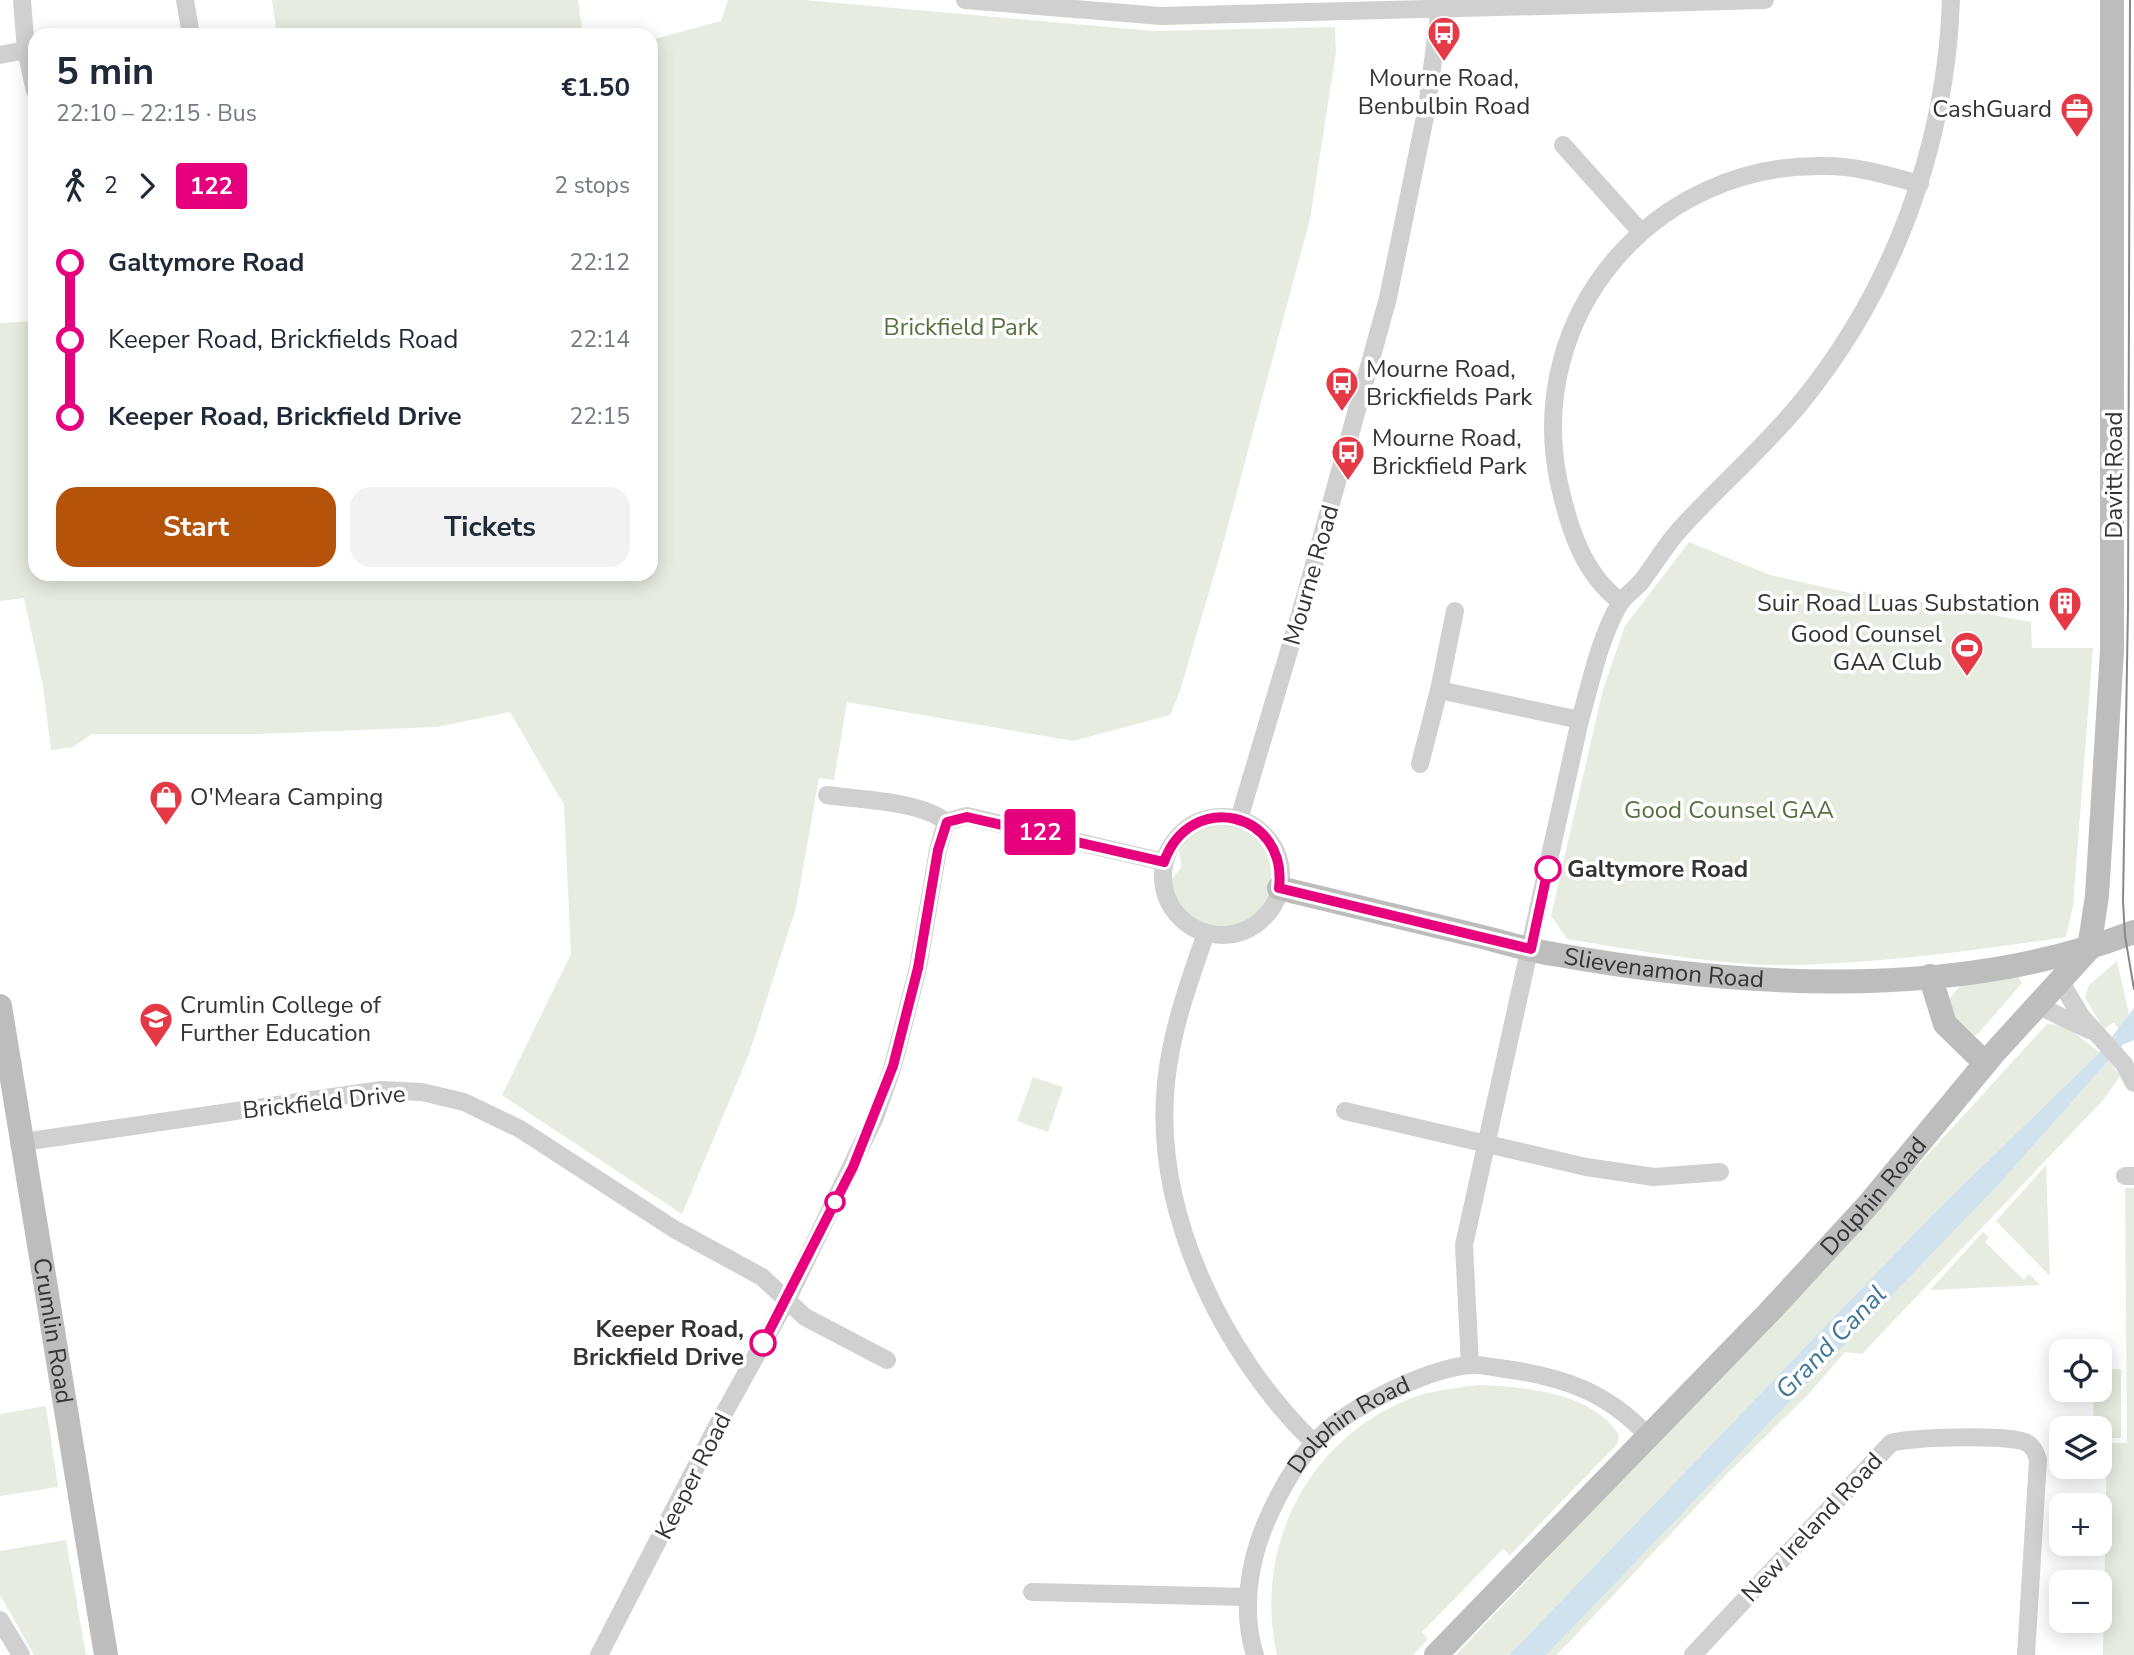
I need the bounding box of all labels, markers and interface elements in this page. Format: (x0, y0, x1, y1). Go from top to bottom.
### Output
bus stop icon: Mourne Road, Benbulbin Road (1425, 14, 1463, 63)
text: 5 min (56, 46, 154, 97)
place label: Mourne Road, Benbulbin Road (1358, 62, 1530, 122)
text: €1.50 (561, 70, 630, 105)
office icon: CashGuard (2058, 90, 2096, 139)
place label: CashGuard (1932, 93, 2052, 125)
text: 22:10 – 22:15 · Bus (56, 98, 257, 129)
icon: walk (56, 167, 94, 205)
icon: forward (128, 167, 166, 205)
text: 2 (104, 170, 118, 201)
text: 122 (190, 170, 233, 202)
text: 2 stops (554, 170, 630, 201)
text: Galtymore Road (108, 245, 304, 280)
text: 22:12 (570, 247, 630, 278)
park label: Brickfield Park (884, 311, 1039, 343)
text: Keeper Road, Brickfields Road (108, 322, 458, 357)
text: 22:14 (570, 324, 630, 355)
place label: Mourne Road, Brickfields Park (1366, 353, 1533, 413)
bus stop icon: Mourne Road, Brickfields Park (1323, 364, 1361, 413)
text: Keeper Road, Brickfield Drive (108, 399, 462, 434)
text: 22:15 (570, 401, 630, 432)
street label: Davitt Road (2098, 412, 2130, 538)
place label: Mourne Road, Brickfield Park (1372, 422, 1528, 482)
bus stop icon: Mourne Road, Brickfield Park (1329, 433, 1367, 482)
button: Start (56, 487, 336, 567)
button: Tickets (350, 487, 630, 567)
street label: Mourne Road (1276, 501, 1346, 649)
building icon: Suir Road Luas Substation (2046, 584, 2084, 633)
place label: Suir Road Luas Substation (1757, 587, 2040, 619)
place label: Good Counsel GAA Club (1791, 618, 1942, 678)
sports icon: Good Counsel GAA Club (1948, 629, 1986, 678)
shop icon: O'Meara Camping (147, 778, 185, 827)
place label: O'Meara Camping (190, 781, 383, 813)
park label: Good Counsel GAA (1624, 794, 1835, 826)
line badge: 122 (1000, 809, 1080, 855)
text: 122 (1018, 816, 1062, 848)
place label: Galtymore Road (1567, 853, 1748, 885)
marker: Galtymore Road (1535, 856, 1561, 882)
street label: Slievenamon Road (1562, 940, 1765, 995)
place label: Crumlin College of Further Education (180, 989, 382, 1049)
school or university icon: Crumlin College of Further Education (137, 1000, 175, 1049)
street label: Brickfield Drive (241, 1078, 407, 1126)
street label: Dolphin Road (1813, 1130, 1934, 1262)
unlabelled marker (825, 1192, 845, 1212)
street label: Crumlin Road (25, 1256, 81, 1406)
water label: Grand Canal (1768, 1277, 1894, 1407)
place label: Keeper Road, Brickfield Drive (572, 1313, 744, 1373)
marker: Keeper Road, Brickfield Drive (750, 1330, 776, 1356)
map controls (2049, 1339, 2112, 1633)
button: locate (2049, 1339, 2112, 1402)
street label: Dolphin Road (1280, 1368, 1415, 1480)
street label: Keeper Road (648, 1407, 738, 1545)
button: layers (2049, 1416, 2112, 1479)
street label: New Ireland Road (1734, 1445, 1890, 1609)
button: + (2049, 1493, 2112, 1556)
button: − (2049, 1570, 2112, 1633)

